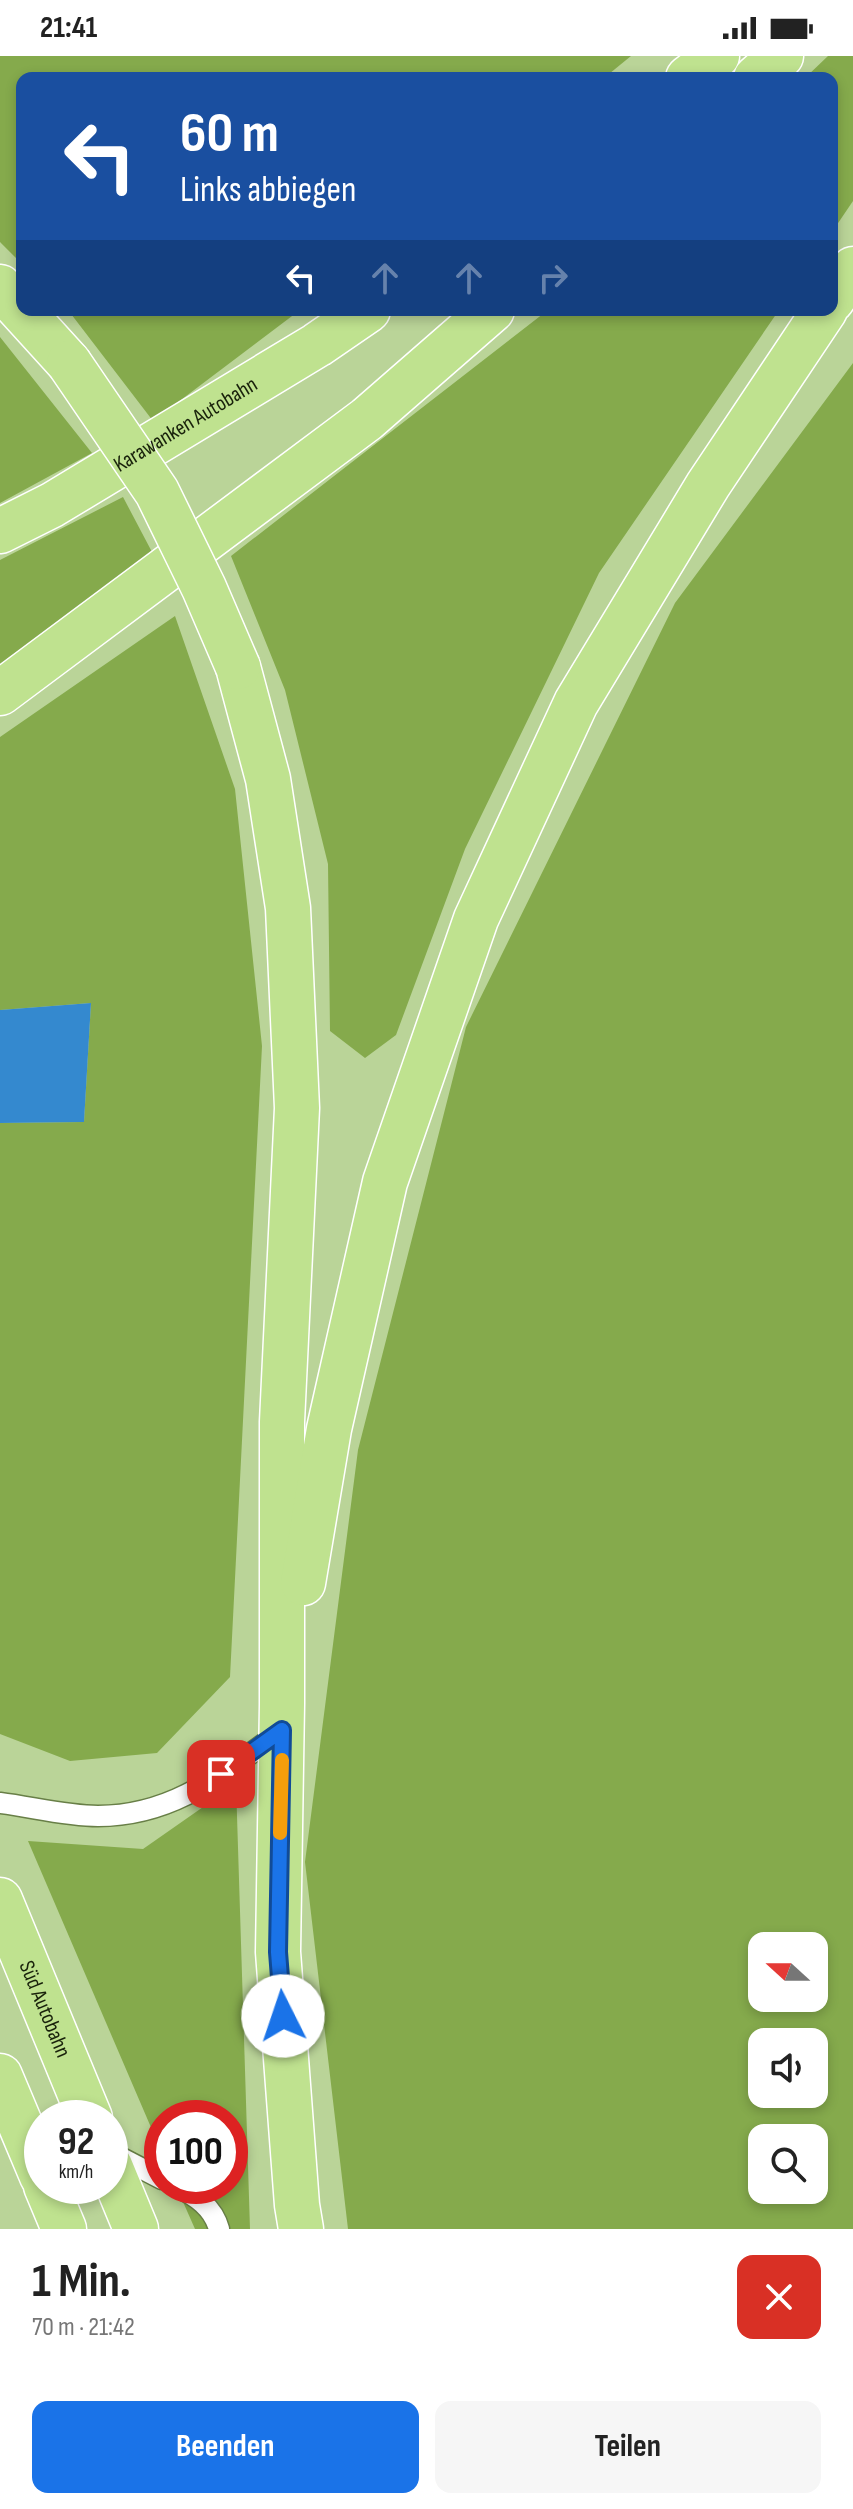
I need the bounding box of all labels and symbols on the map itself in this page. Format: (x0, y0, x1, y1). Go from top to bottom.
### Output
street label: Karawanken Autobahn (109, 371, 262, 478)
pin (187, 1740, 255, 1808)
north arrow (748, 1932, 828, 2012)
street label: Süd Autobahn (13, 1957, 77, 2061)
position arrow (241, 1974, 325, 2058)
speed limit sign: 100 (144, 2100, 248, 2204)

